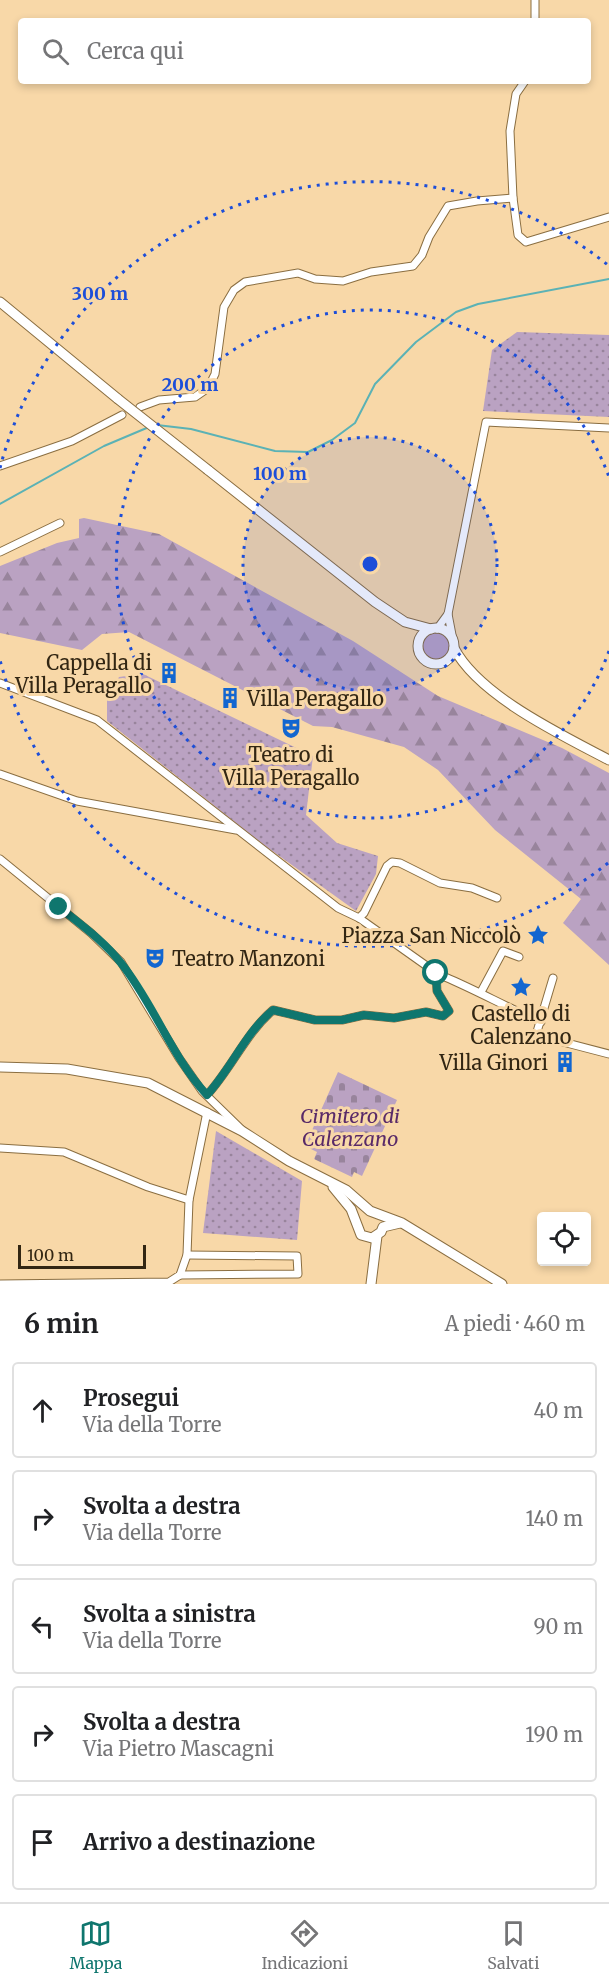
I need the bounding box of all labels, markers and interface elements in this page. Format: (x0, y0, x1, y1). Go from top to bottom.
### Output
search box (18, 18, 591, 84)
icon: search (39, 35, 72, 68)
text: Cerca qui (87, 37, 184, 65)
text: 300 m (72, 282, 128, 305)
text: 200 m (162, 373, 218, 396)
text: 100 m (253, 462, 307, 485)
centre of rings (360, 554, 380, 574)
place label: Cappella di Villa Peragallo (14, 650, 152, 698)
building icon: Cappella di Villa Peragallo (157, 661, 181, 685)
building icon: Villa Peragallo (218, 686, 242, 710)
place label: Villa Peragallo (246, 686, 384, 711)
theatre icon: Teatro di Villa Peragallo (279, 716, 303, 740)
place label: Teatro di Villa Peragallo (222, 742, 360, 790)
route end (45, 893, 71, 919)
place label: Piazza San Niccolò (341, 923, 521, 948)
place icon: Piazza San Niccolò (526, 923, 550, 947)
theatre icon: Teatro Manzoni (143, 946, 167, 970)
place label: Teatro Manzoni (172, 946, 325, 971)
route start (422, 959, 448, 985)
place icon: Castello di Calenzano (509, 975, 533, 999)
place label: Castello di Calenzano (471, 1001, 572, 1049)
place label: Villa Ginori (438, 1050, 548, 1075)
building icon: Villa Ginori (553, 1050, 577, 1074)
park label: Cimitero di Calenzano (300, 1103, 400, 1151)
map controls (537, 1212, 591, 1266)
button: locate (537, 1212, 591, 1266)
scale bar (18, 1242, 146, 1270)
text: 100 m (27, 1245, 74, 1265)
text: 6 min (24, 1307, 99, 1340)
text: A piedi · 460 m (445, 1311, 585, 1336)
text: Prosegui (83, 1384, 179, 1412)
icon: ahead (26, 1394, 59, 1427)
text: 40 m (533, 1398, 583, 1423)
text: Via della Torre (83, 1412, 221, 1437)
text: Svolta a destra (83, 1492, 240, 1520)
icon: right (26, 1502, 59, 1535)
text: 140 m (526, 1506, 583, 1531)
text: Via della Torre (83, 1520, 221, 1545)
text: Svolta a sinistra (83, 1600, 256, 1628)
icon: left (26, 1610, 59, 1643)
text: 90 m (533, 1614, 583, 1639)
text: Via della Torre (83, 1628, 221, 1653)
text: Svolta a destra (83, 1708, 240, 1736)
icon: right (26, 1718, 59, 1751)
text: 190 m (525, 1722, 583, 1747)
text: Via Pietro Mascagni (83, 1736, 274, 1761)
icon: arrive (26, 1826, 59, 1859)
text: Arrivo a destinazione (83, 1828, 315, 1856)
tab: Mappa (70, 1917, 122, 1973)
tab: Indicazioni (261, 1917, 348, 1973)
tab: Salvati (487, 1917, 539, 1973)

